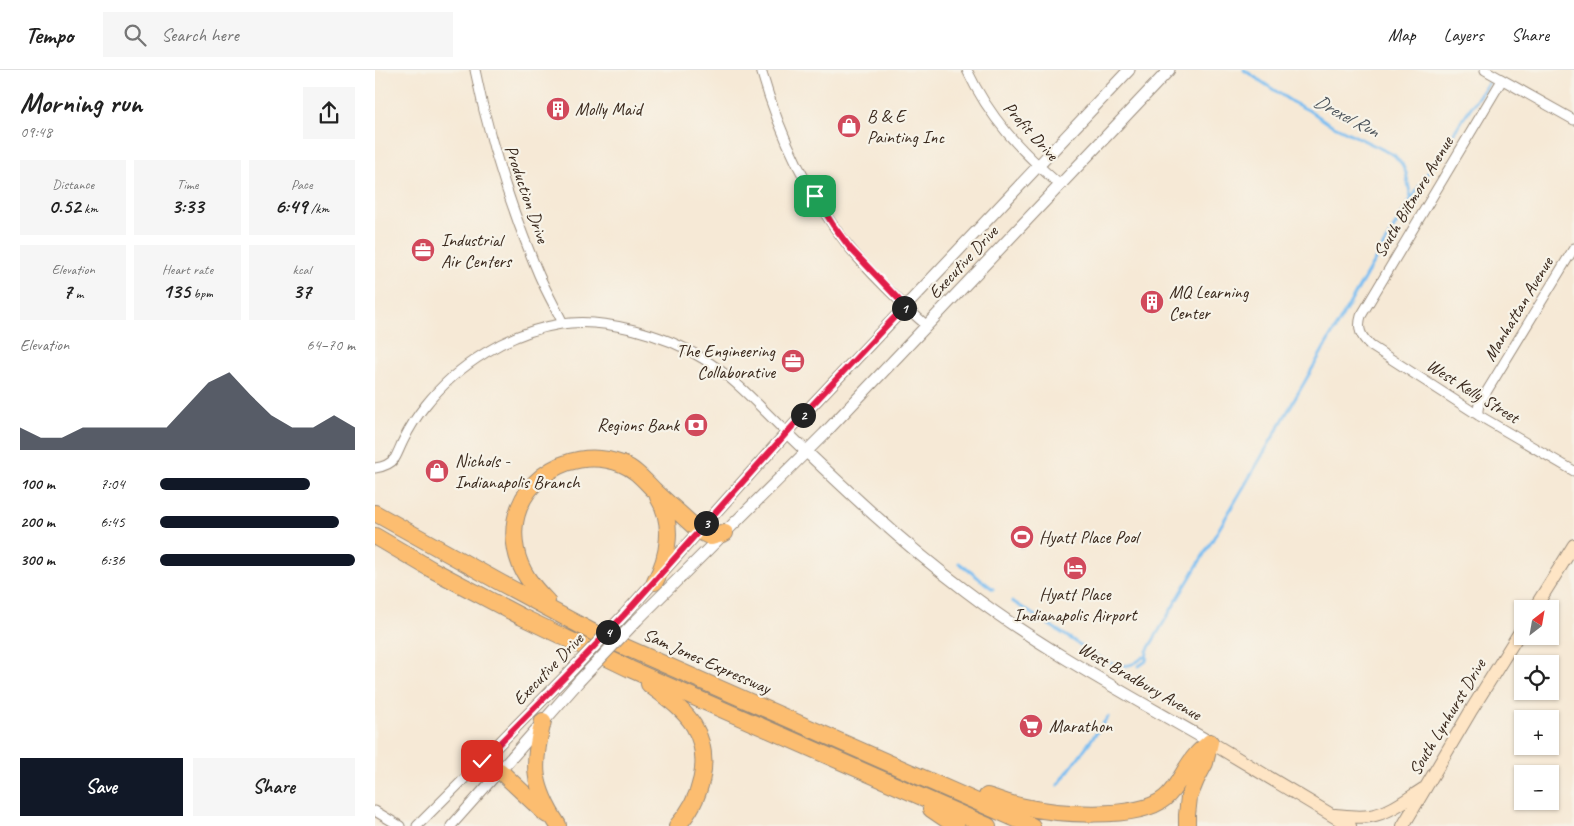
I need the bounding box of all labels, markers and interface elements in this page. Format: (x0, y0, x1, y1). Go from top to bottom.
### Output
search box (103, 12, 453, 57)
text: Tempo (25, 20, 73, 50)
icon: search (121, 21, 149, 49)
text: Search here (161, 23, 239, 47)
text: Map (1388, 24, 1416, 46)
text: Layers (1444, 24, 1483, 46)
text: Share (1511, 24, 1549, 46)
text: Morning run (20, 85, 142, 120)
button: share (303, 87, 355, 139)
water label: Drexel Run (1310, 89, 1384, 144)
building icon: Molly Maid (545, 96, 571, 122)
street label: Profit Drive (999, 97, 1064, 166)
place label: Molly Maid (575, 98, 644, 120)
place label: B & E Painting Inc (867, 105, 945, 148)
shop icon: B & E Painting Inc (836, 113, 862, 139)
text: 09:48 (20, 122, 52, 142)
street label: South Biltmore Avenue (1368, 132, 1458, 261)
street label: Production Drive (500, 142, 554, 247)
pin (794, 175, 836, 217)
text: Distance (52, 176, 94, 193)
text: Time (177, 176, 198, 193)
text: Pace (291, 176, 313, 193)
icon: arrive (801, 182, 829, 210)
text: 0.52 (49, 193, 81, 219)
text: 3:33 (171, 193, 204, 219)
text: 6:49 (275, 193, 307, 219)
text: km (81, 200, 98, 217)
text: /km (307, 200, 329, 217)
street label: Executive Drive (923, 220, 1003, 303)
place label: Industrial Air Centers (441, 229, 513, 272)
office icon: Industrial Air Centers (410, 237, 436, 263)
street label: Manhattan Avenue (1478, 252, 1558, 365)
text: Elevation (52, 261, 95, 278)
text: Heart rate (162, 261, 213, 278)
text: kcal (293, 261, 311, 278)
text: 7 (63, 278, 72, 304)
text: 135 (162, 278, 190, 304)
text: 37 (292, 278, 311, 304)
place label: MQ Learning Center (1169, 281, 1250, 324)
text: m (72, 285, 83, 302)
text: bpm (190, 285, 213, 302)
building icon: MQ Learning Center (1139, 289, 1165, 315)
pin: 1 (891, 296, 917, 320)
text: 1 (901, 300, 908, 317)
text: Elevation (20, 335, 69, 355)
text: 64–70 m (306, 335, 355, 355)
place label: The Engineering Collaborative (676, 340, 777, 383)
office icon: The Engineering Collaborative (780, 348, 806, 374)
street label: West Kelly Street (1423, 354, 1525, 429)
pin: 2 (791, 402, 815, 428)
text: 2 (800, 407, 807, 424)
bank icon: Regions Bank (683, 412, 709, 438)
place label: Regions Bank (597, 414, 680, 436)
place label: Nichols - Indianapolis Branch (455, 450, 581, 493)
shop icon: Nichols - Indianapolis Branch (424, 458, 450, 484)
text: 100 m (20, 474, 55, 494)
text: 7:04 (100, 474, 125, 494)
pin: 3 (693, 510, 719, 536)
text: 200 m (20, 512, 55, 532)
text: 6:45 (100, 512, 125, 532)
text: 3 (703, 515, 710, 532)
sports icon: Hyatt Place Pool (1009, 524, 1035, 550)
place label: Hyatt Place Pool (1039, 526, 1141, 548)
text: 300 m (20, 550, 55, 570)
text: 6:36 (100, 550, 125, 570)
hotel icon: Hyatt Place Indianapolis Airport (1062, 555, 1088, 581)
place label: Hyatt Place Indianapolis Airport (1014, 583, 1138, 626)
north arrow (1514, 600, 1559, 645)
map controls (1514, 600, 1559, 810)
pin: 4 (595, 620, 621, 644)
street label: Sam Jones Expressway (640, 623, 776, 700)
text: 4 (605, 624, 612, 641)
street label: Executive Drive (508, 627, 589, 710)
street label: West Bradbury Avenue (1075, 637, 1206, 726)
street label: South Lynhurst Drive (1404, 654, 1491, 779)
button: locate (1514, 655, 1559, 700)
button: + (1514, 710, 1559, 755)
supermarket icon: Marathon (1018, 713, 1044, 739)
place label: Marathon (1049, 715, 1113, 737)
pin (461, 740, 503, 782)
icon: check (468, 747, 496, 775)
button: Save (20, 758, 183, 816)
button: Share (193, 758, 355, 816)
button: − (1514, 765, 1559, 810)

